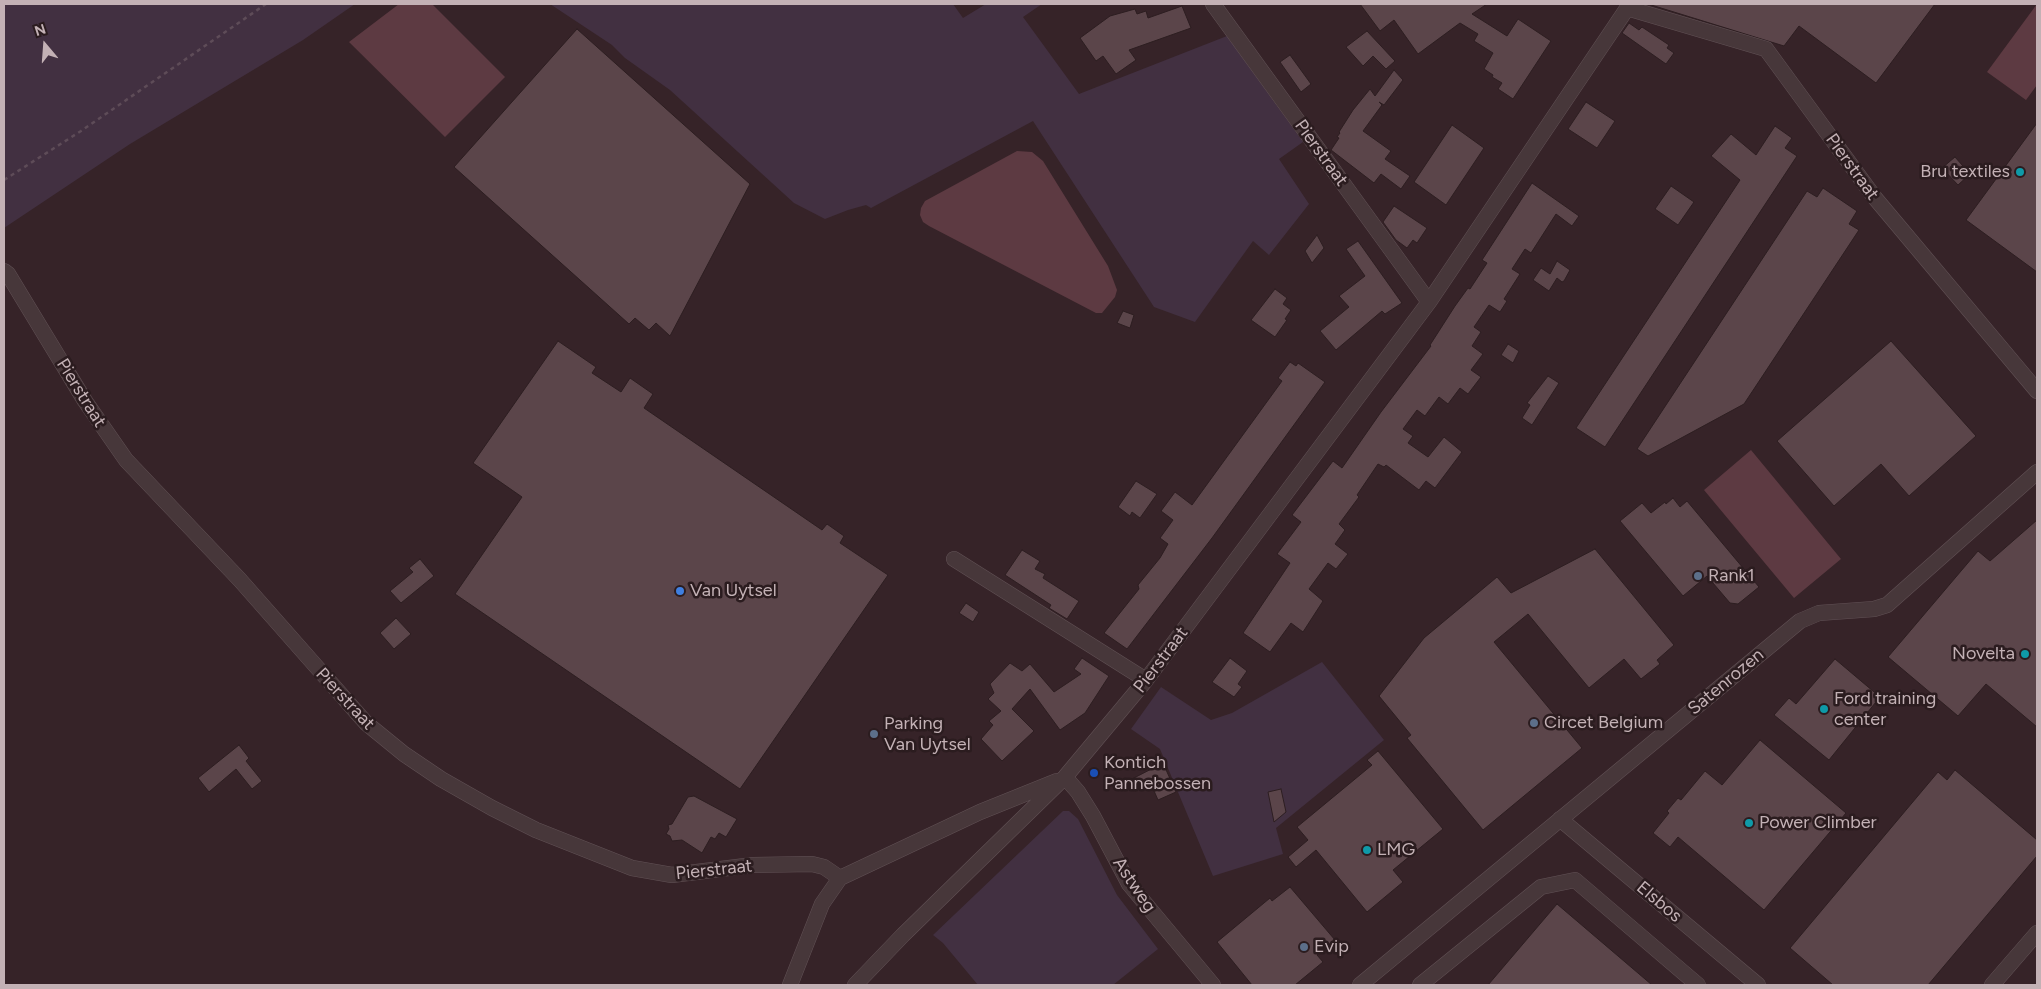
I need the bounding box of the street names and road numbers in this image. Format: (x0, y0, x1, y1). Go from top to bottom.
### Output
street label: Pierstraat (1290, 116, 1352, 190)
street label: Pierstraat (1821, 130, 1883, 204)
street label: Pierstraat (51, 355, 111, 431)
street label: Pierstraat (1129, 623, 1193, 697)
street label: Satenrozen (1684, 644, 1768, 720)
street label: Pierstraat (311, 663, 379, 735)
street label: Astweg (1108, 853, 1160, 917)
street label: Pierstraat (675, 855, 753, 885)
street label: Elsbos (1632, 877, 1686, 927)

